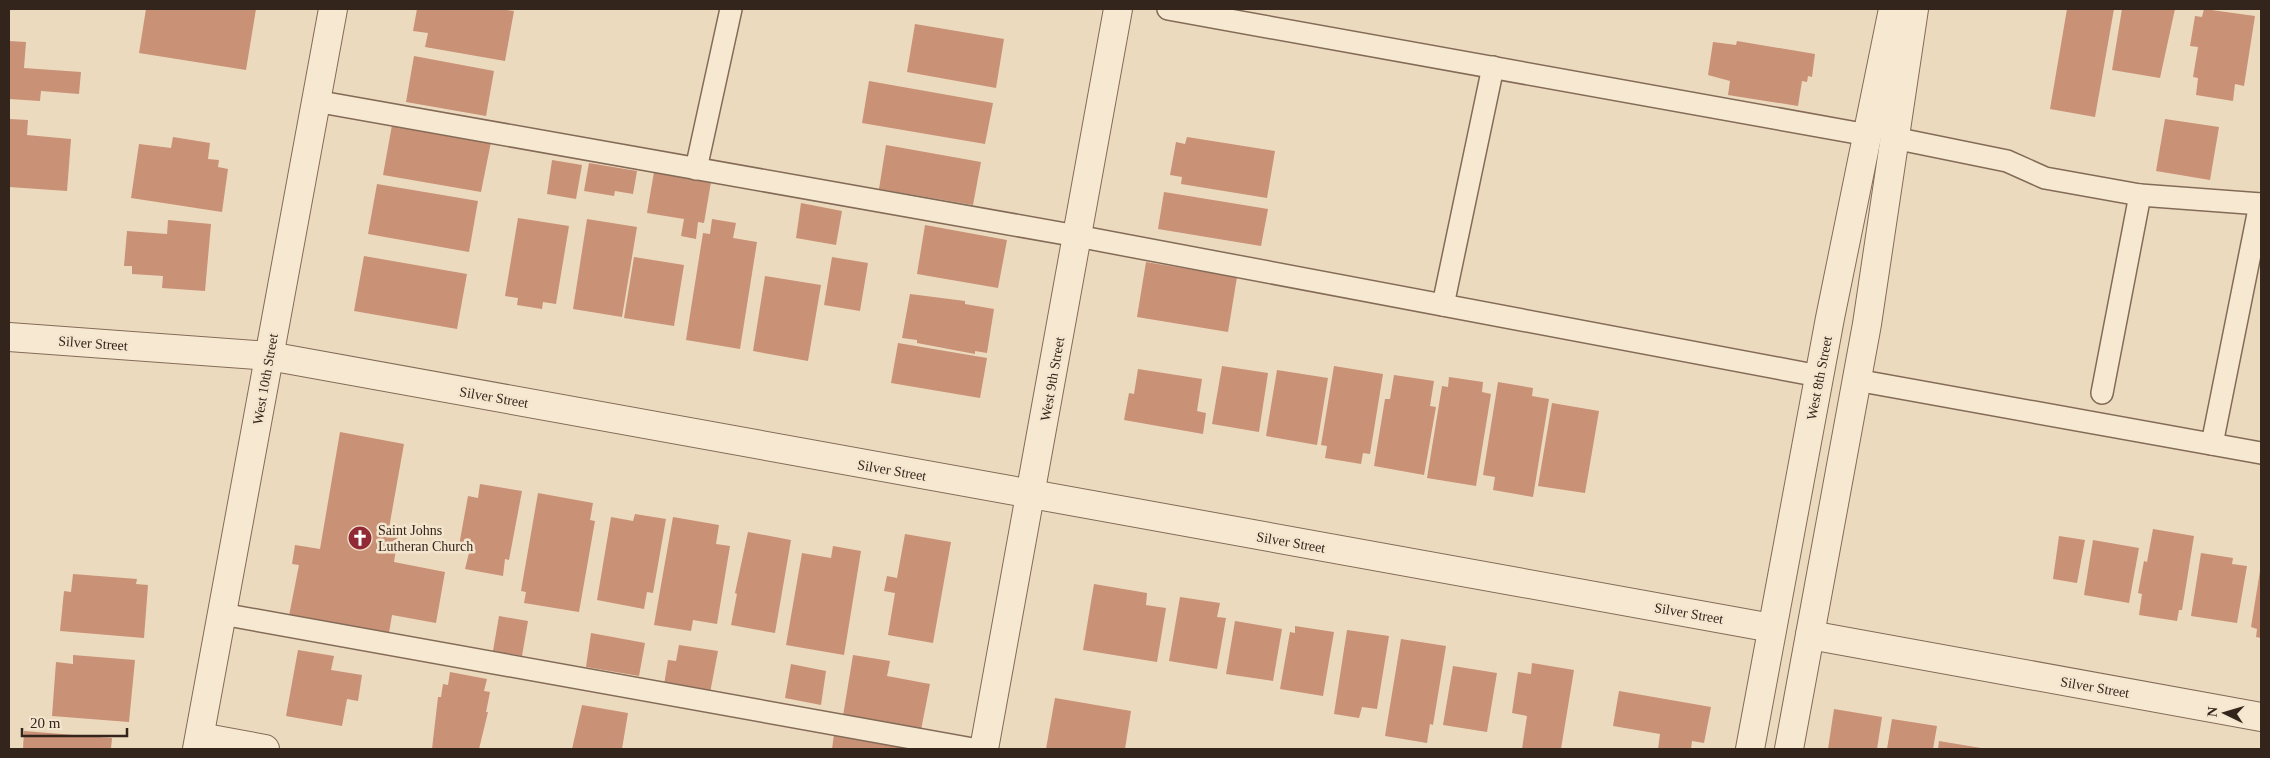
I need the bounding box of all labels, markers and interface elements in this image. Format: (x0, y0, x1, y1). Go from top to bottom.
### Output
street label: West 10th Street (250, 332, 281, 426)
street label: Silver Street (58, 334, 128, 353)
street label: West 8th Street (1804, 335, 1835, 421)
street label: West 9th Street (1038, 336, 1067, 422)
street label: Silver Street (458, 384, 530, 411)
street label: Silver Street (856, 457, 928, 484)
place label: Saint Johns Lutheran Church (378, 523, 473, 554)
church icon: Saint Johns Lutheran Church (347, 525, 373, 551)
street label: Silver Street (1255, 529, 1327, 556)
street label: Silver Street (1653, 600, 1725, 627)
street label: Silver Street (2059, 674, 2131, 701)
north arrow (2200, 688, 2250, 738)
scale bar (22, 706, 128, 738)
text: N (2205, 706, 2220, 718)
text: 20 m (30, 715, 61, 731)

